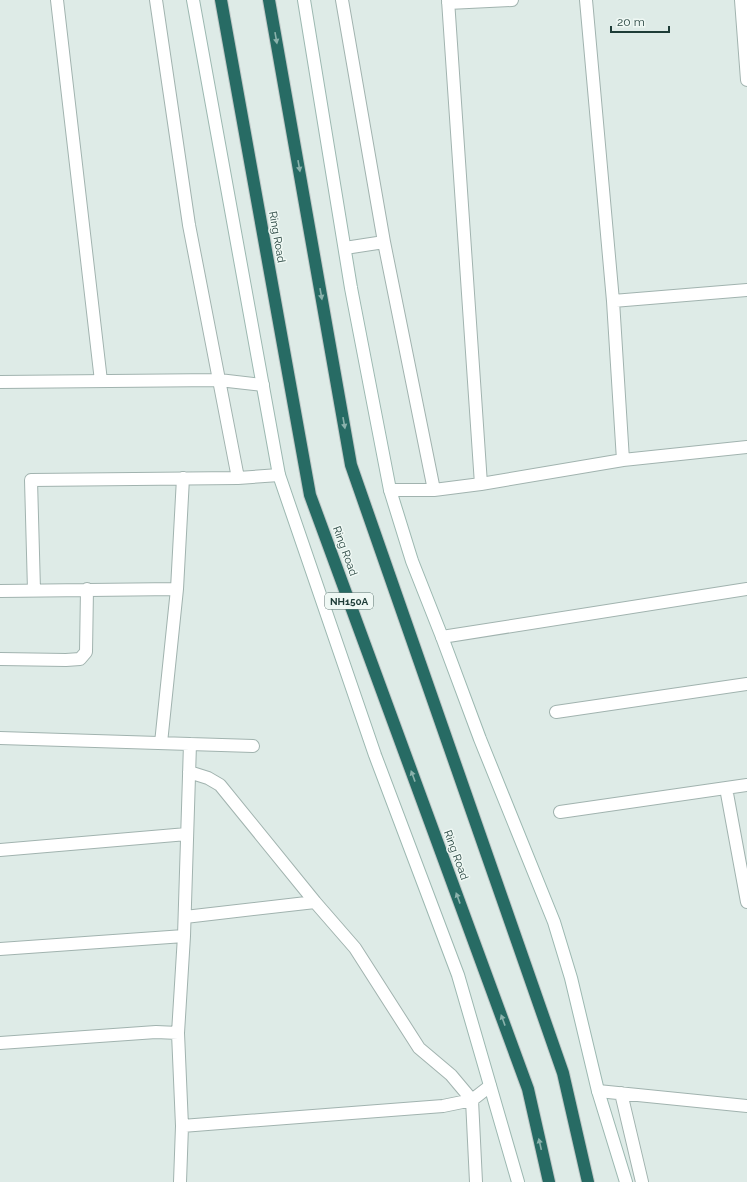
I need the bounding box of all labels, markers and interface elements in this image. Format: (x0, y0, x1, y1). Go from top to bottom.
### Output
scale bar (611, 8, 669, 34)
text: 20 m (617, 15, 645, 29)
one-way arrow (273, 32, 279, 45)
one-way arrow (296, 160, 302, 173)
street label: Ring Road (266, 210, 288, 264)
one-way arrow (318, 288, 324, 301)
one-way arrow (341, 416, 347, 429)
street label: Ring Road (330, 524, 360, 578)
road number: NH150A (325, 593, 373, 609)
one-way arrow (410, 769, 416, 781)
street label: Ring Road (441, 828, 471, 882)
one-way arrow (455, 891, 461, 903)
one-way arrow (499, 1013, 505, 1025)
one-way arrow (537, 1138, 543, 1150)

